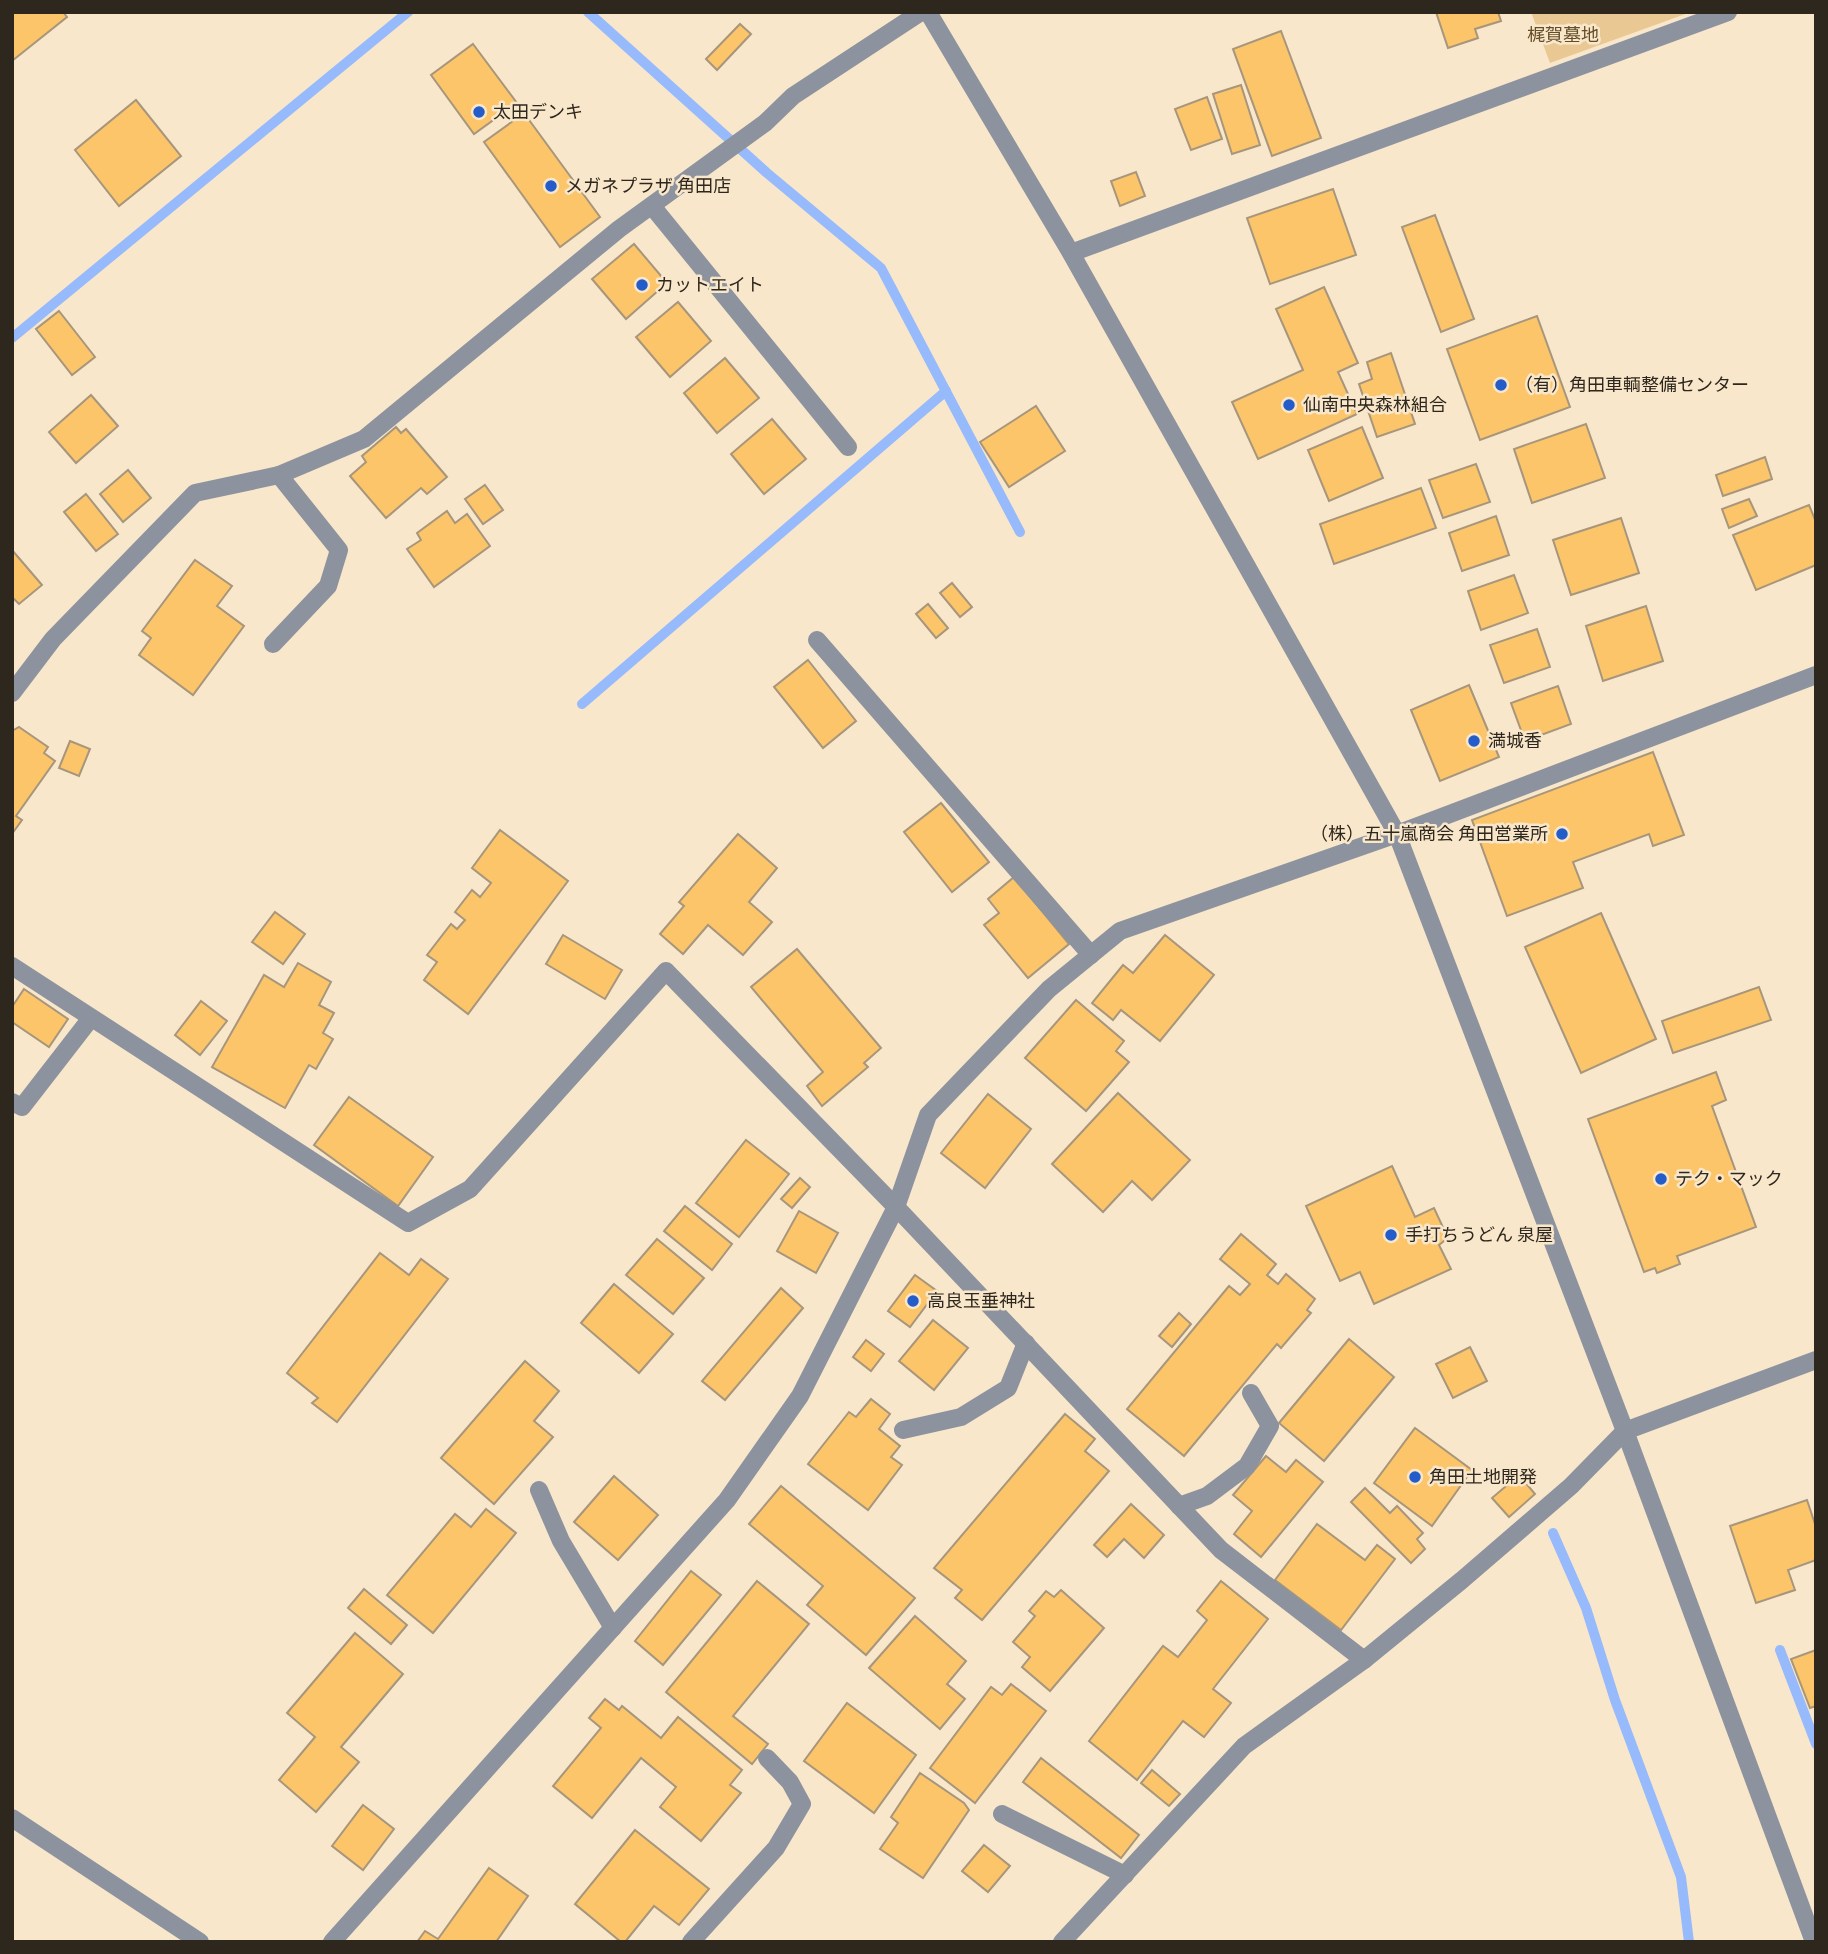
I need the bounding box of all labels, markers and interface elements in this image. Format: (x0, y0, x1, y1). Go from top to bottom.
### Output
park label: 梶賀墓地 (1527, 22, 1599, 47)
place label: 太田デンキ (493, 99, 583, 124)
marker: 太田デンキ (471, 104, 487, 120)
place label: メガネプラザ 角田店 (565, 173, 731, 198)
marker: メガネプラザ 角田店 (543, 178, 559, 194)
place label: カットエイト (656, 272, 764, 297)
marker: カットエイト (634, 277, 650, 293)
place label: （有）角田車輌整備センター (1515, 372, 1749, 397)
marker: （有）角田車輌整備センター (1493, 377, 1509, 393)
place label: 仙南中央森林組合 (1303, 392, 1447, 417)
marker: 仙南中央森林組合 (1281, 397, 1297, 413)
place label: 満城香 (1488, 728, 1542, 753)
marker: 満城香 (1466, 733, 1482, 749)
place label: （株）五十嵐商会 角田営業所 (1310, 821, 1548, 846)
marker: （株）五十嵐商会 角田営業所 (1554, 826, 1570, 842)
place label: テク・マック (1675, 1166, 1783, 1191)
marker: テク・マック (1653, 1171, 1669, 1187)
place label: 手打ちうどん 泉屋 (1405, 1222, 1553, 1247)
marker: 手打ちうどん 泉屋 (1383, 1227, 1399, 1243)
place label: 高良玉垂神社 (927, 1288, 1035, 1313)
marker: 高良玉垂神社 (905, 1293, 921, 1309)
place label: 角田土地開発 (1429, 1464, 1537, 1489)
marker: 角田土地開発 (1407, 1469, 1423, 1485)

